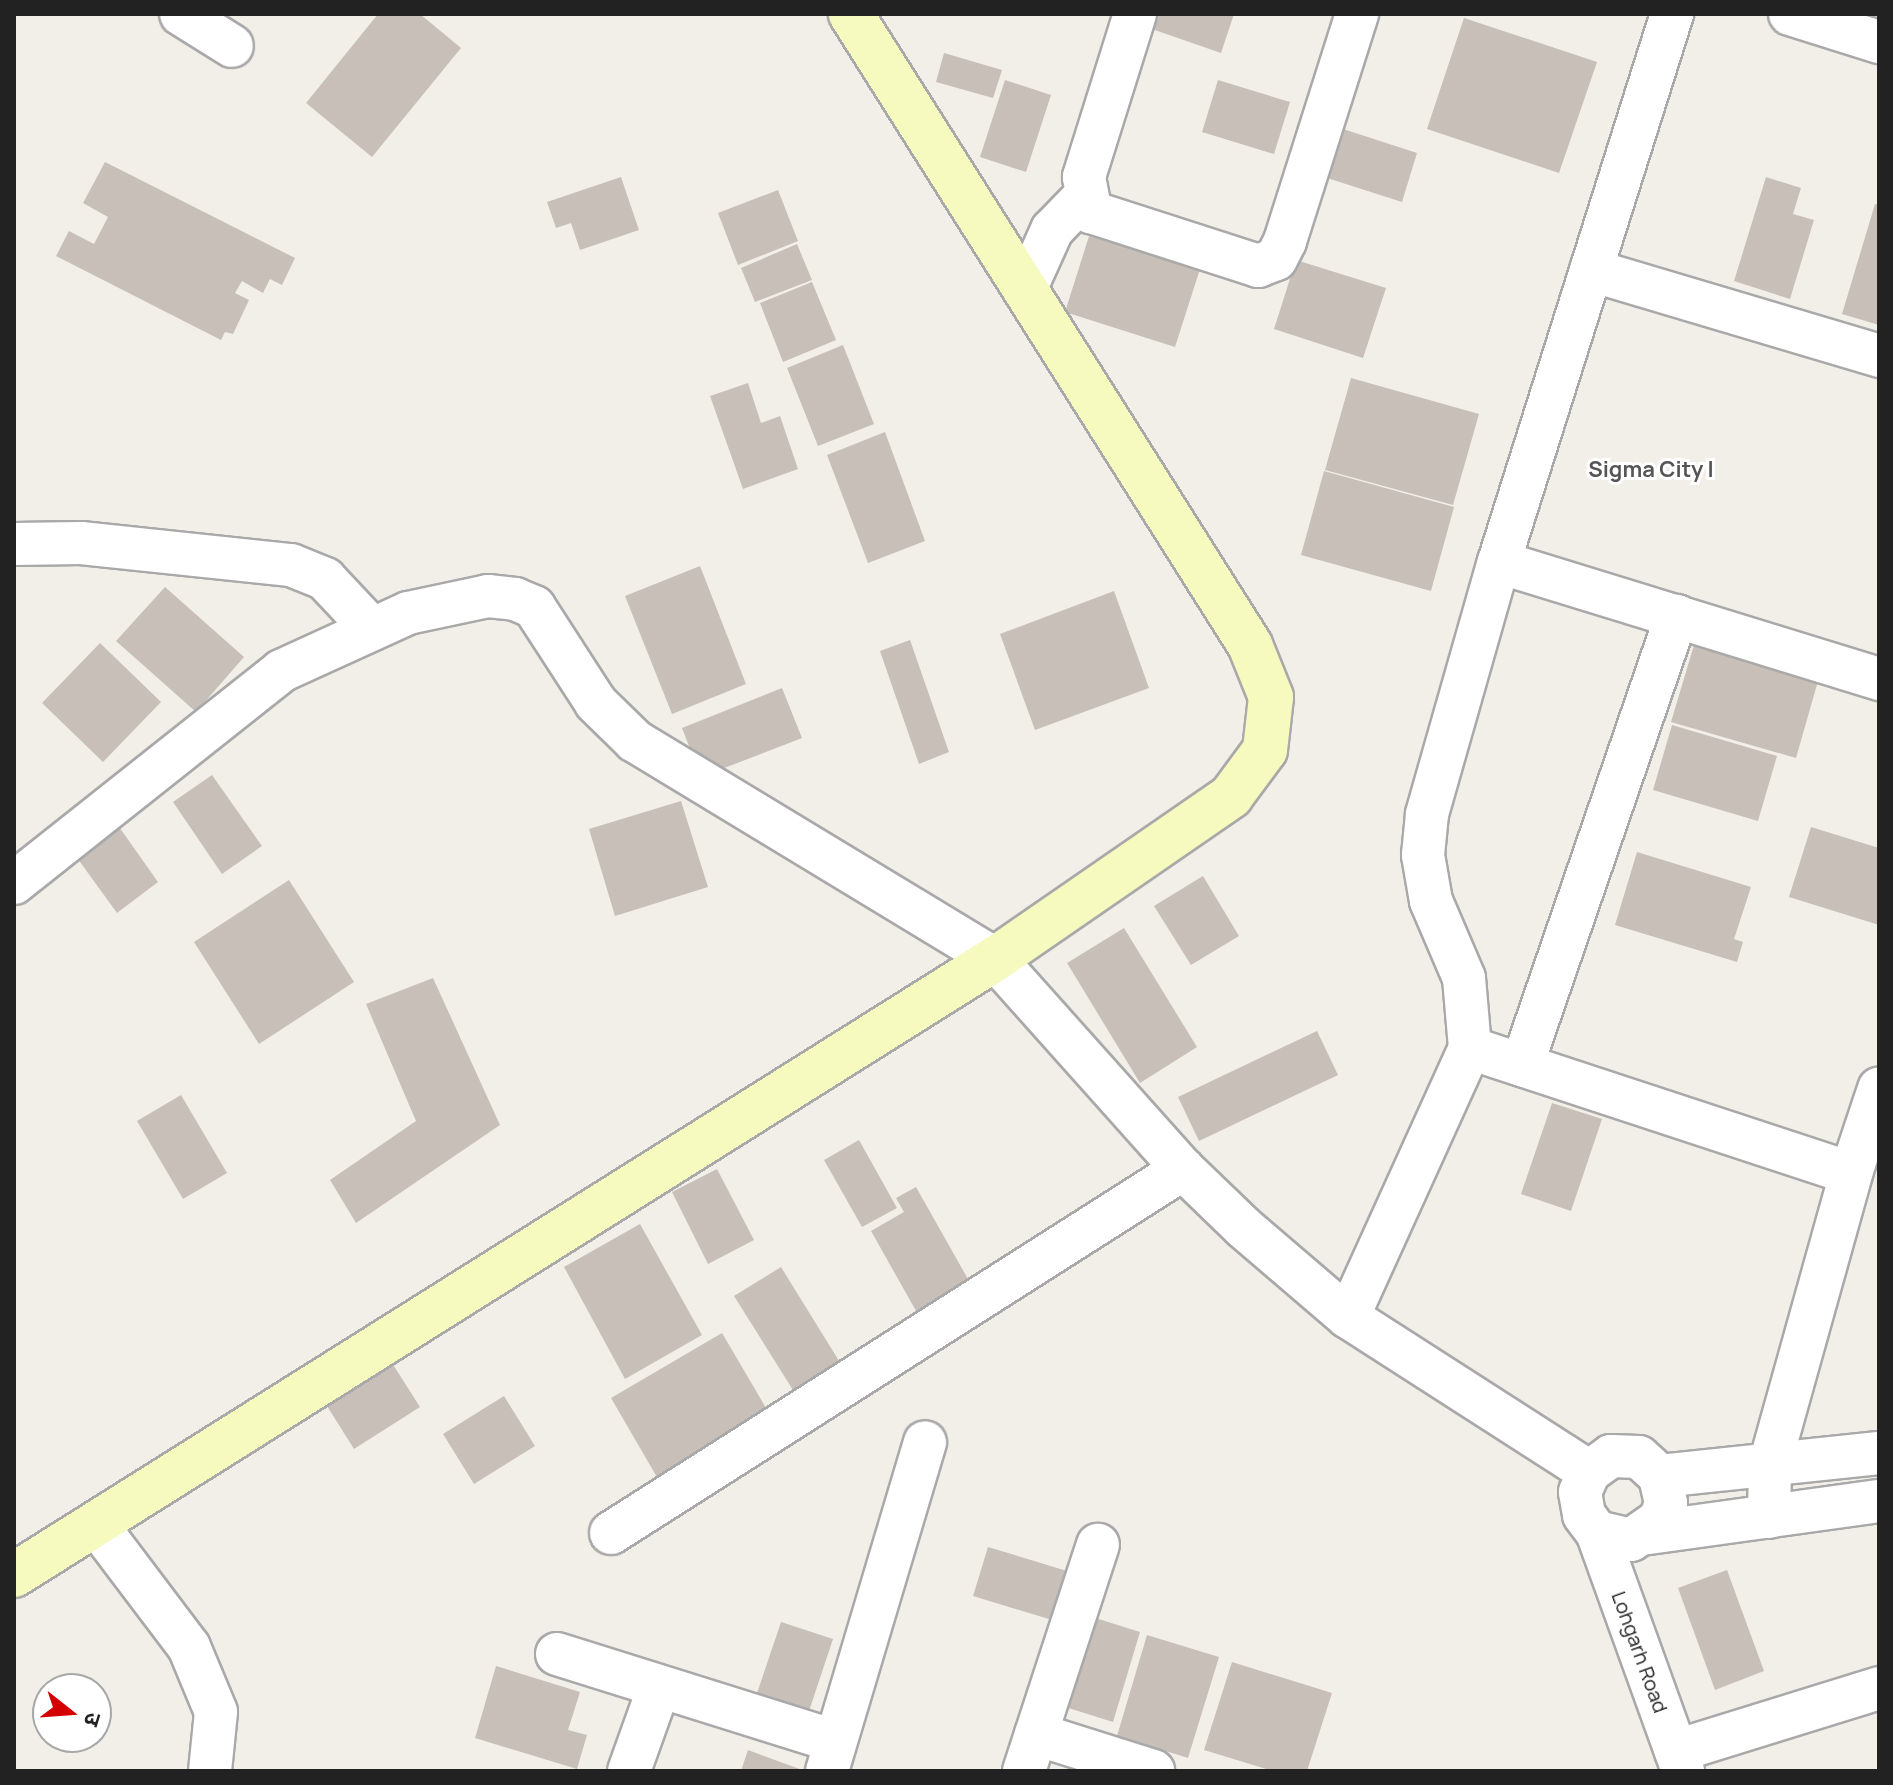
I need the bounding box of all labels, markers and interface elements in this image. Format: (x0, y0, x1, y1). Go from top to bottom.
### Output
district label: Sigma City I (1588, 457, 1714, 483)
street label: Lohgarh Road (1607, 1588, 1673, 1716)
north arrow (32, 1673, 112, 1753)
text: उ (77, 1709, 109, 1730)

